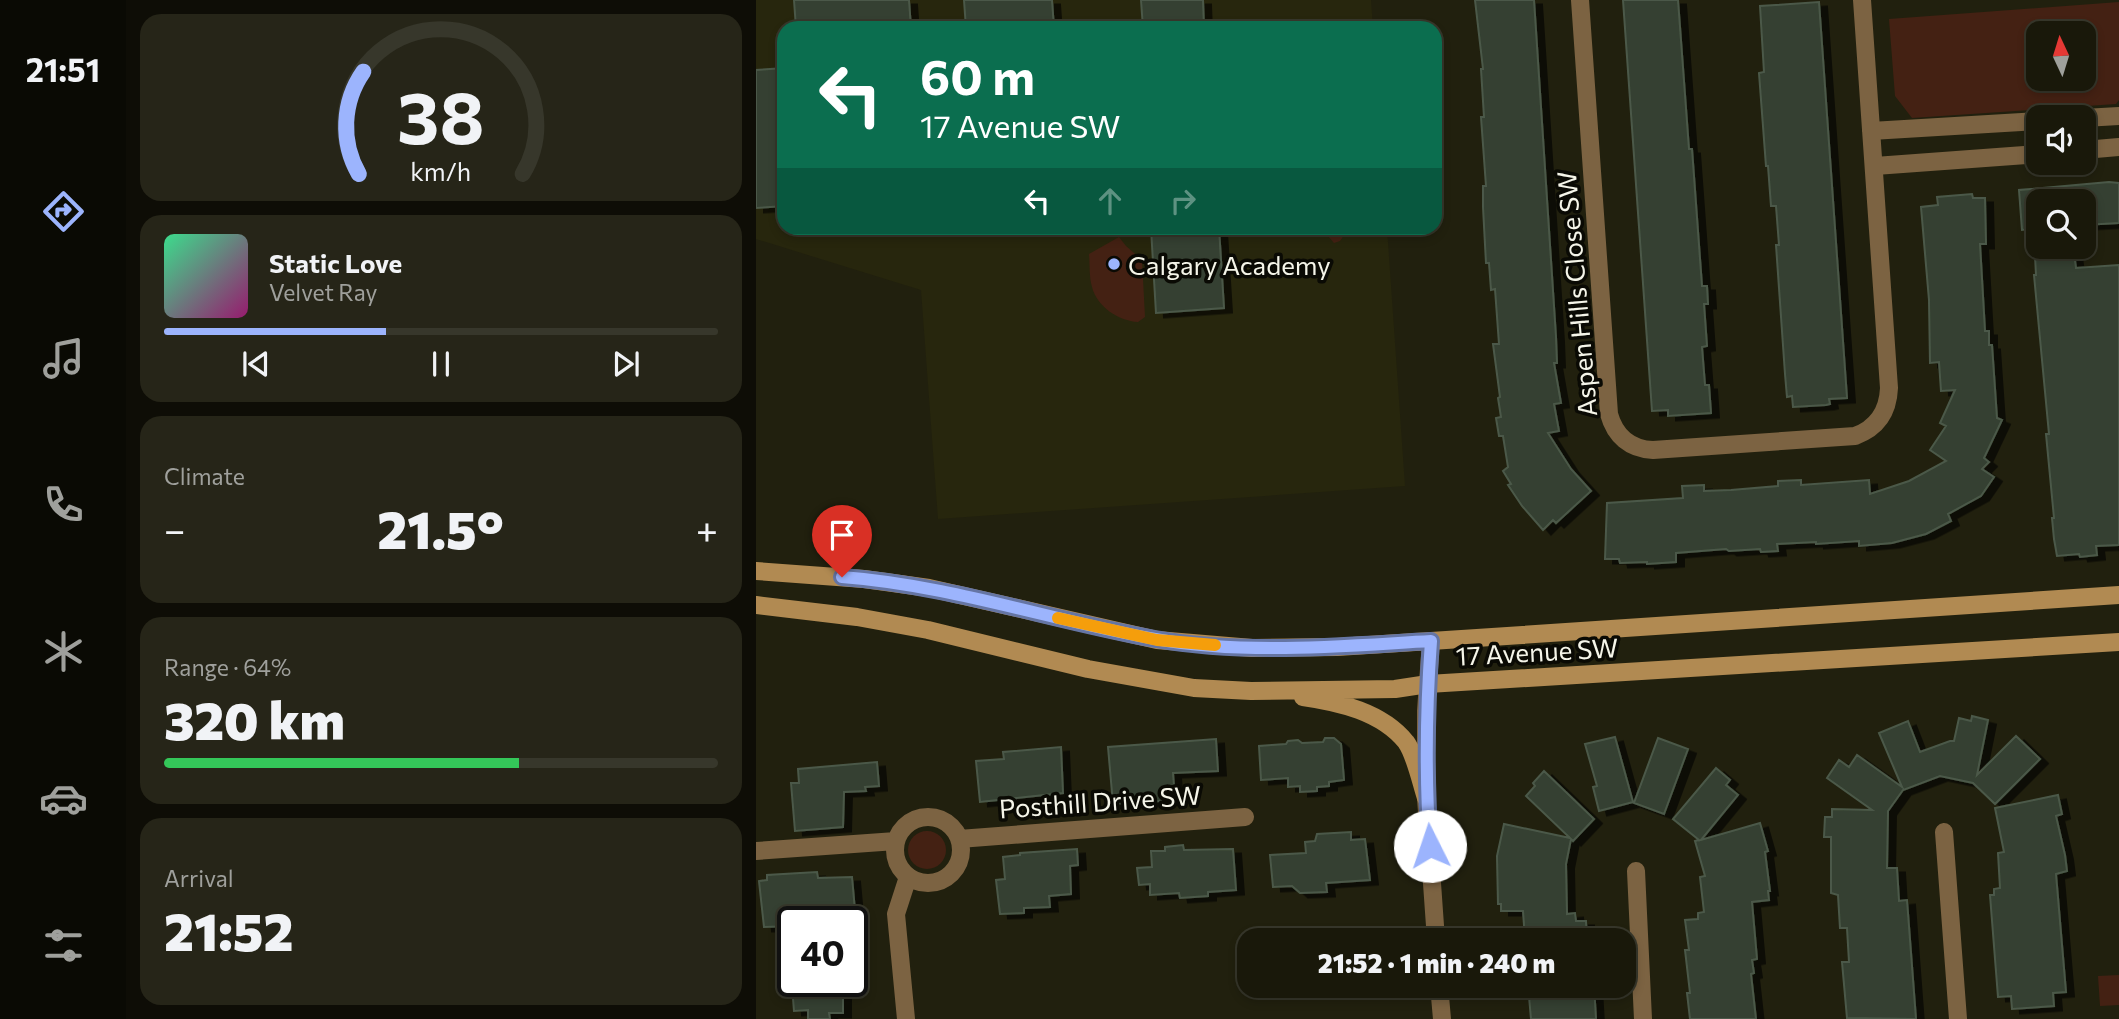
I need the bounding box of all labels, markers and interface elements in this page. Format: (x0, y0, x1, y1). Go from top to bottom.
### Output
north arrow (2026, 21, 2096, 91)
map controls (2026, 21, 2096, 259)
text: 60 m (920, 45, 1035, 105)
text: 21:51 (26, 49, 100, 89)
icon: left (805, 49, 896, 140)
text: 38 (397, 70, 485, 159)
text: 17 Avenue SW (920, 105, 1120, 145)
button: sound (2026, 105, 2096, 175)
text: km/h (411, 155, 471, 185)
street label: Aspen Hills Close SW (1550, 170, 1602, 418)
icon: left (1018, 182, 1056, 220)
icon: ahead (1091, 182, 1129, 220)
icon: right (1164, 182, 1202, 220)
icon: directions (39, 187, 88, 236)
button: search (2026, 189, 2096, 259)
text: Static Love (269, 247, 402, 278)
place label: Calgary Academy (1128, 249, 1331, 280)
marker: Calgary Academy (1106, 256, 1122, 272)
text: Velvet Ray (269, 278, 377, 306)
icon: music (39, 334, 88, 383)
icon: previous (237, 345, 275, 383)
icon: pause (422, 345, 460, 383)
icon: next (607, 345, 645, 383)
text: Climate (164, 462, 245, 490)
icon: phone (39, 480, 88, 529)
text: 21.5° (377, 496, 504, 560)
text: − (164, 505, 186, 552)
text: + (696, 505, 718, 552)
pin (812, 505, 872, 577)
icon: arrive (823, 516, 861, 554)
icon: climate (39, 627, 88, 676)
street label: 17 Avenue SW (1455, 631, 1619, 671)
text: Range · 64% (164, 653, 291, 681)
text: 320 km (164, 687, 345, 751)
icon: car (39, 774, 88, 823)
street label: Posthill Drive SW (998, 778, 1202, 824)
position arrow (1393, 809, 1467, 883)
text: Arrival (164, 864, 234, 892)
text: 21:52 (164, 898, 293, 962)
speed limit sign: 40 (777, 906, 868, 997)
icon: filters (39, 921, 88, 970)
text: 21:52 · 1 min · 240 m (1318, 947, 1555, 978)

